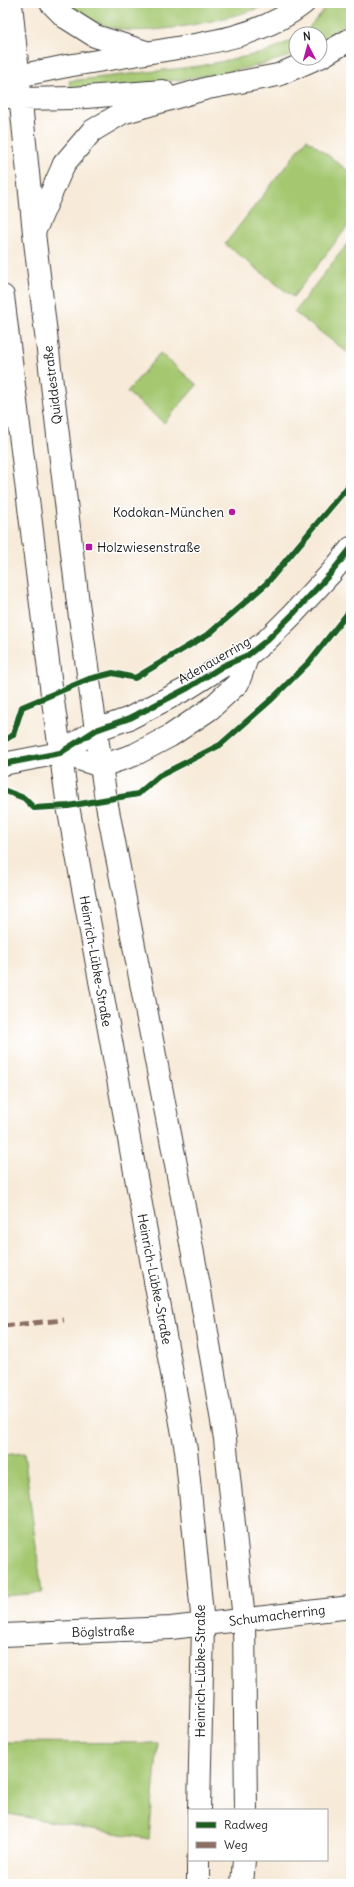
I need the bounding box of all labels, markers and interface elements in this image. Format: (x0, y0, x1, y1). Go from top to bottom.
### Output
north arrow (288, 26, 328, 66)
text: N (302, 29, 311, 43)
street label: Quiddestraße (39, 344, 66, 425)
place label: Kodokan-München (113, 504, 224, 521)
marker: Kodokan-München (227, 507, 237, 517)
place label: Holzwiesenstraße (97, 539, 200, 556)
marker: Holzwiesenstraße (84, 542, 94, 552)
street label: Adenauerring (175, 633, 253, 688)
street label: Heinrich-Lübke-Straße (76, 894, 115, 1028)
street label: Heinrich-Lübke-Straße (133, 1212, 176, 1346)
street label: Schumacherring (228, 1601, 326, 1630)
street label: Heinrich-Lübke-Straße (192, 1605, 209, 1737)
street label: Böglstraße (71, 1622, 135, 1641)
legend (188, 1809, 328, 1861)
text: Radweg (224, 1817, 268, 1832)
text: Weg (224, 1837, 248, 1852)

